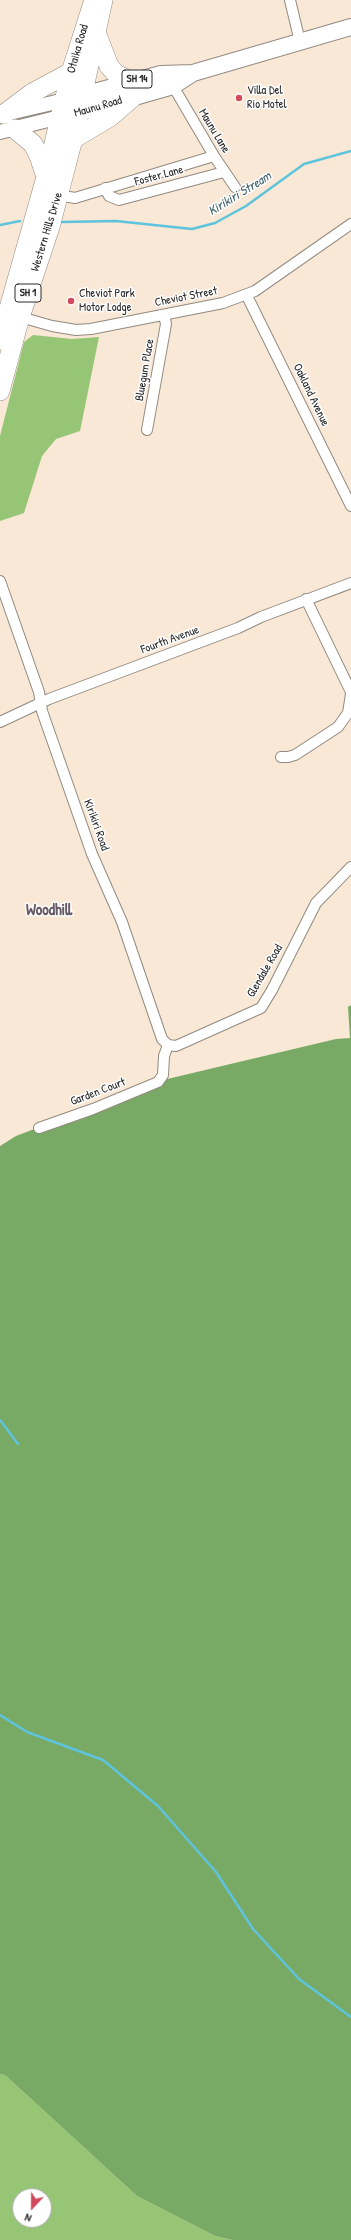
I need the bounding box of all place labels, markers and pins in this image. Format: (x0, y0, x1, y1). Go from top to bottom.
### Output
place label: Villa Del Rio Motel (247, 84, 287, 112)
marker: Villa Del Rio Motel (234, 93, 244, 103)
place label: Cheviot Park Motor Lodge (79, 287, 135, 315)
marker: Cheviot Park Motor Lodge (66, 296, 76, 306)

